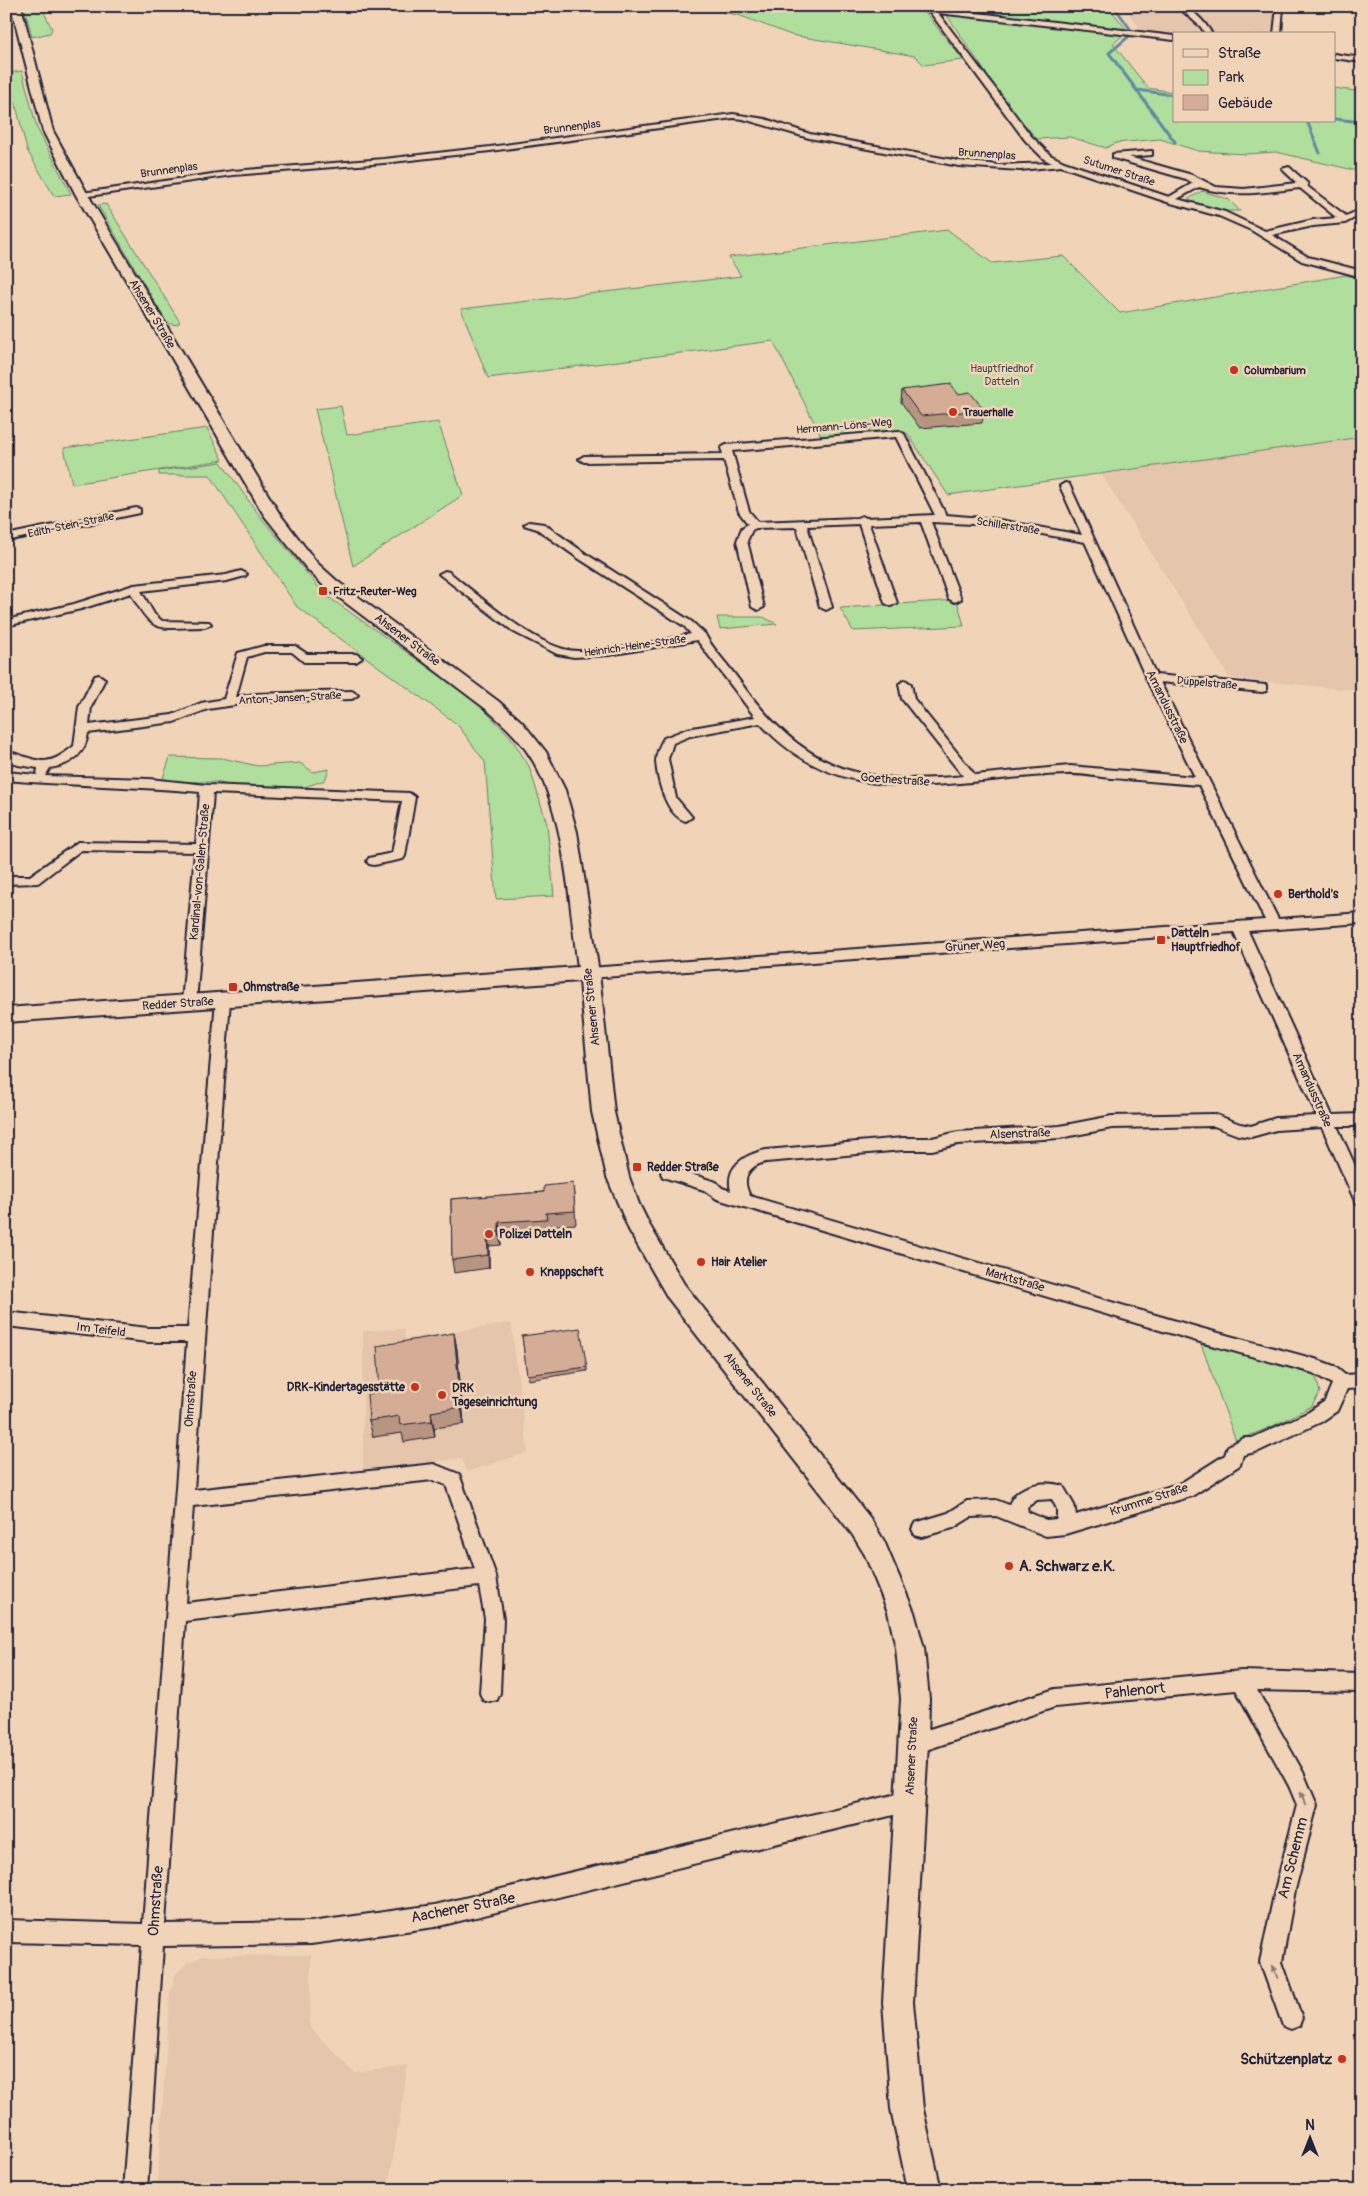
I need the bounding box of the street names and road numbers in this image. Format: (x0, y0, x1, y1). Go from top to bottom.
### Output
street label: Brunnenplas (543, 117, 601, 137)
street label: Brunnenplas (958, 146, 1016, 162)
street label: Sutumer Straße (1082, 153, 1157, 189)
street label: Brunnenplas (140, 160, 198, 180)
street label: Ahsener Straße (125, 277, 179, 351)
street label: Hermann-Löns-Weg (796, 415, 893, 437)
street label: Edith-Stein-Straße (27, 509, 116, 540)
street label: Schillerstraße (976, 515, 1041, 537)
street label: Ahsener Straße (371, 610, 443, 670)
street label: Heinrich-Heine-Straße (583, 632, 687, 660)
street label: Amandusstraße (1143, 668, 1191, 746)
street label: Düppelstraße (1176, 674, 1238, 692)
street label: Anton-Jansen-Straße (238, 689, 342, 707)
street label: Goethestraße (860, 770, 930, 790)
street label: Kardinal-von-Galen-Straße (187, 803, 213, 941)
street label: Grüner Weg (944, 936, 1006, 956)
street label: Ahsener Straße (580, 967, 604, 1047)
street label: Redder Straße (142, 994, 214, 1014)
street label: Amandusstraße (1289, 1050, 1335, 1130)
street label: Alsenstraße (989, 1125, 1051, 1143)
street label: Marktstraße (984, 1264, 1046, 1296)
street label: Im Teifeld (76, 1320, 127, 1340)
street label: Ahsener Straße (720, 1350, 780, 1420)
street label: Ohmstraße (182, 1370, 200, 1428)
street label: Krumme Straße (1108, 1480, 1190, 1520)
street label: Pahlenort (1104, 1678, 1167, 1704)
street label: Ahsener Straße (902, 1716, 922, 1795)
street label: Am Schemm (1274, 1815, 1312, 1901)
street label: Ohmstraße (144, 1865, 168, 1937)
street label: Aachener Straße (409, 1888, 517, 1927)

